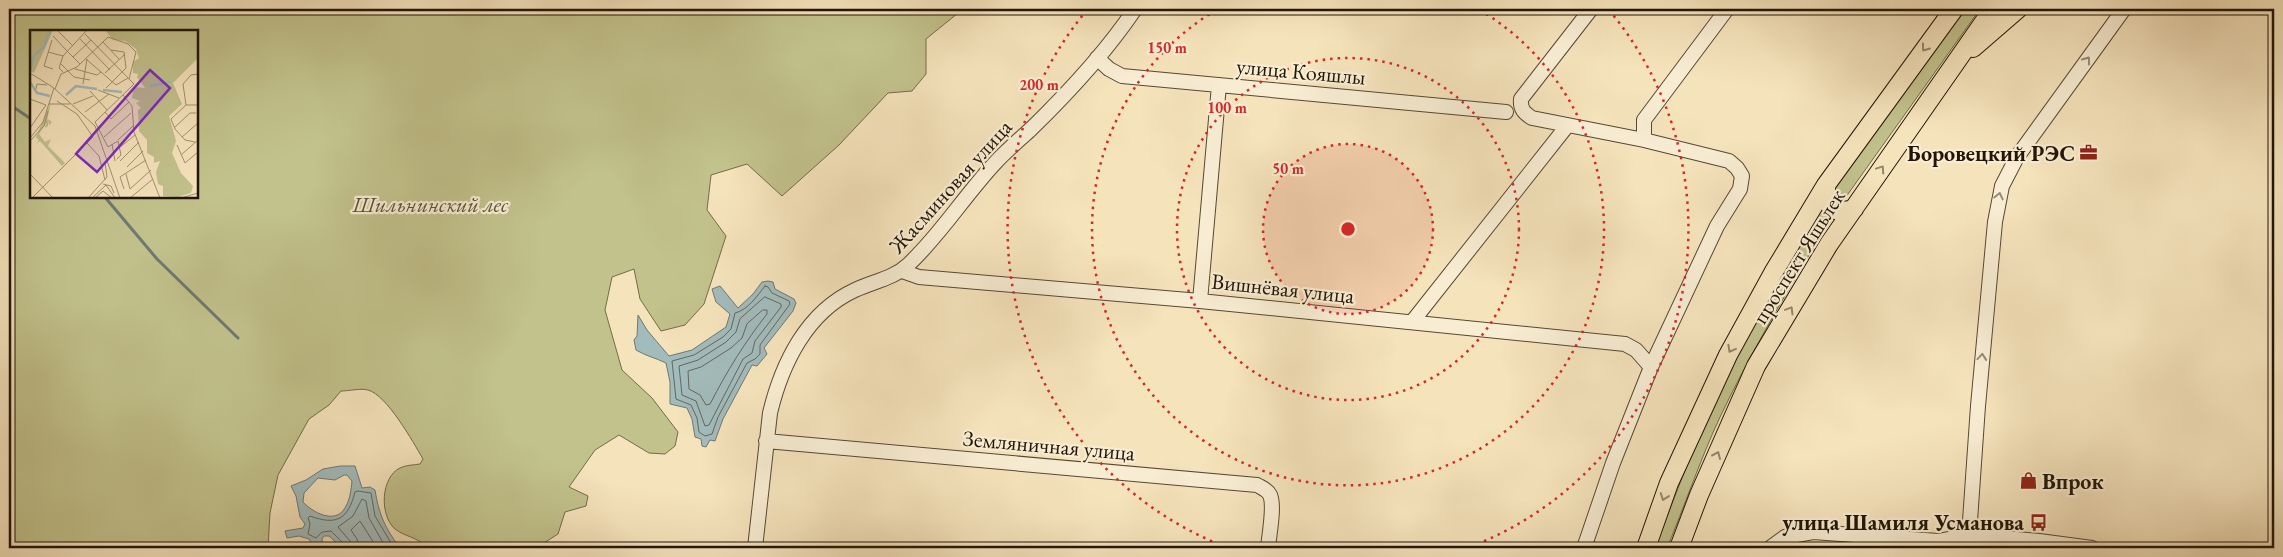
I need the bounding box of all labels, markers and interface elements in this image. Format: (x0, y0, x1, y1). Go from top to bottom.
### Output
inset map (30, 30, 198, 198)
text: 150 m (1147, 38, 1187, 57)
one-way arrow (1922, 42, 1931, 52)
street label: улица Кояшлы (1235, 51, 1367, 92)
one-way arrow (2081, 56, 2090, 66)
text: 200 m (1019, 75, 1059, 94)
text: 100 m (1207, 98, 1247, 117)
street label: Жасминовая улица (882, 113, 1018, 260)
place label: Боровецкий РЭС (1907, 139, 2075, 168)
office icon: Боровецкий РЭС (2079, 143, 2099, 163)
text: 50 m (1272, 159, 1304, 178)
one-way arrow (1875, 165, 1884, 175)
street label: проспект Яшьлек (1745, 183, 1852, 329)
park label: Шильнинский лес (351, 190, 509, 219)
one-way arrow (1993, 191, 2004, 200)
centre of rings (1339, 220, 1357, 238)
street label: Вишнёвая улица (1210, 267, 1356, 310)
one-way arrow (1784, 306, 1794, 315)
one-way arrow (1727, 343, 1737, 352)
one-way arrow (1976, 353, 1987, 361)
street label: Земляничная улица (962, 424, 1136, 467)
one-way arrow (1711, 451, 1722, 460)
place label: Впрок (2042, 467, 2104, 496)
shop icon: Впрок (2018, 471, 2038, 491)
one-way arrow (1660, 492, 1670, 500)
place label: улица Шамиля Усманова (1782, 508, 2024, 537)
bus stop icon: улица Шамиля Усманова (2028, 512, 2048, 532)

